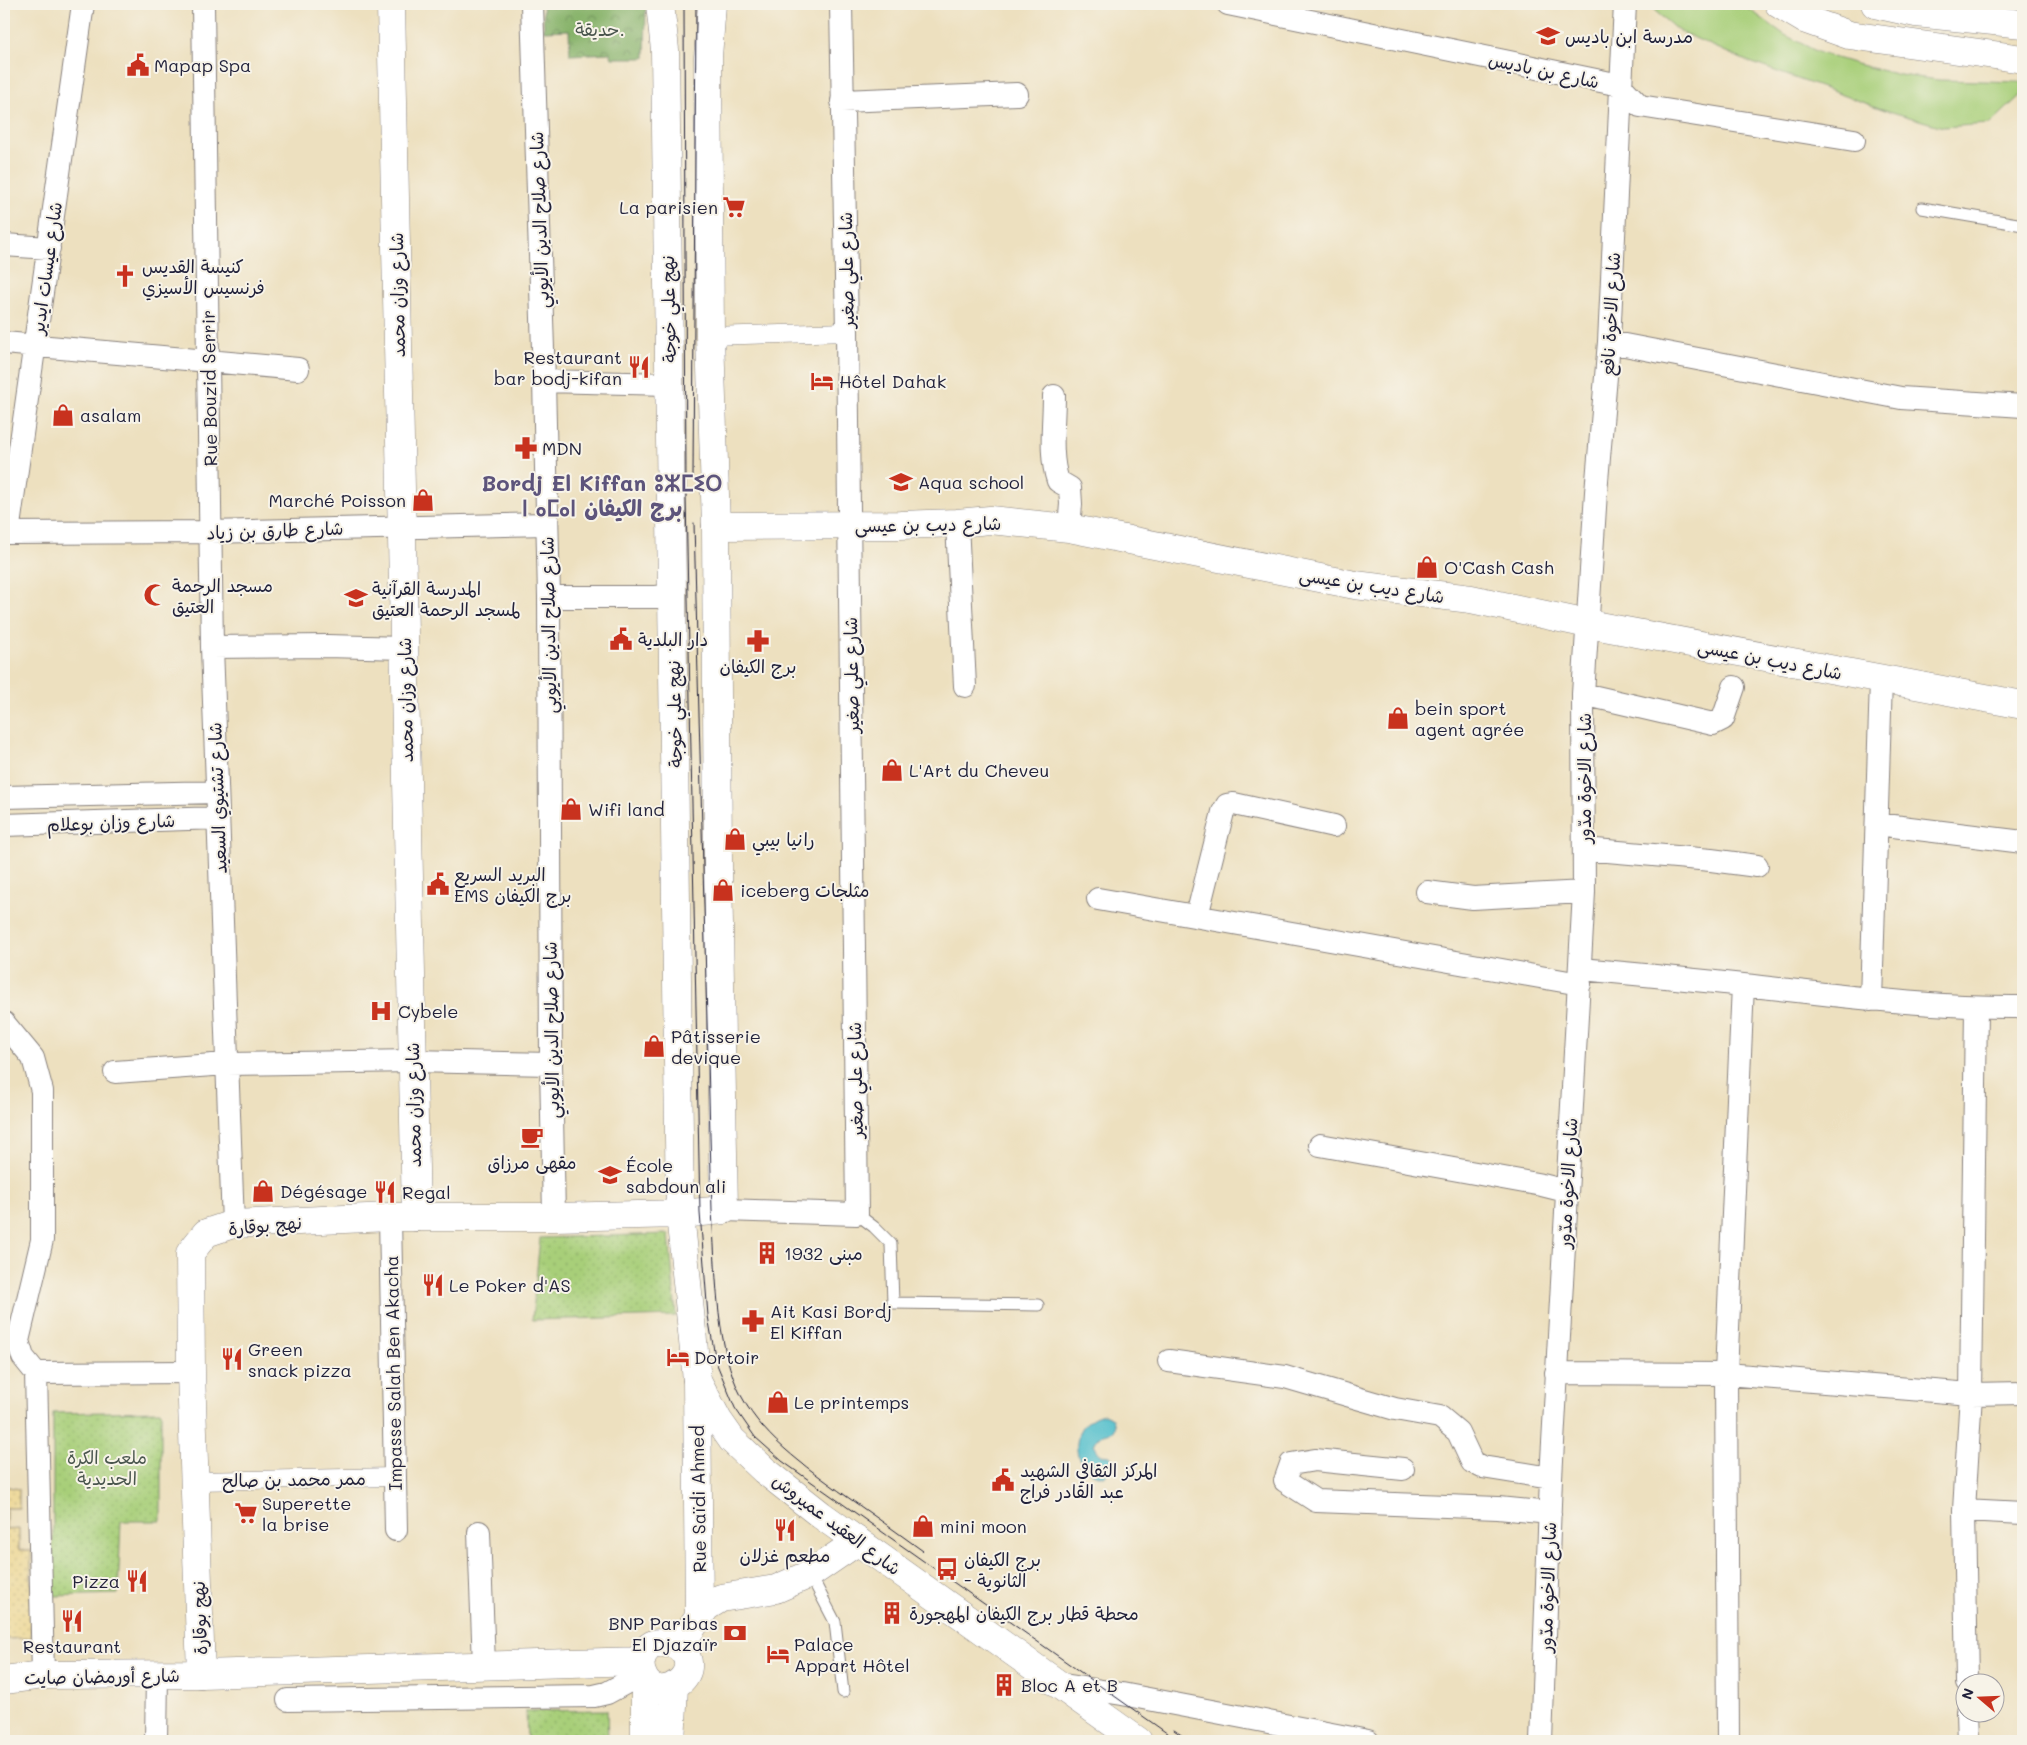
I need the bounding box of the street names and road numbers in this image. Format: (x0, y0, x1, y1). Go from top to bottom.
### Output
street label: شارع بن باديس (1486, 47, 1601, 94)
street label: شارع صلاح الدين الأيوبي (524, 131, 559, 309)
street label: شارع عيسات ايدير (25, 200, 68, 338)
street label: شارع علي صغير (833, 212, 864, 330)
street label: شارع وزان محمد (384, 232, 411, 358)
street label: شارع الاخوة نافع (1595, 252, 1627, 377)
street label: نهج علي خوجة (655, 255, 686, 363)
street label: Rue Bouzid Serrir (196, 310, 222, 466)
street label: شارع ديب بن عيسى (854, 511, 1002, 538)
street label: شارع طارق بن زياد (206, 516, 344, 545)
street label: شارع صلاح الدين الأيوبي (534, 536, 567, 714)
street label: شارع ديب بن عيسى (1298, 562, 1446, 609)
street label: شارع علي صغير (838, 617, 869, 735)
street label: شارع ديب بن عيسى (1696, 633, 1844, 686)
street label: شارع وزان محمد (392, 637, 419, 763)
street label: نهج علي خوجة (661, 660, 692, 768)
street label: شارع الاخوة مدّور (1572, 713, 1597, 845)
street label: شارع تشتيوي السعيد (202, 722, 234, 874)
street label: شارع وزان بوعلام (46, 808, 176, 839)
street label: شارع صلاح الدين الأيوبي (537, 941, 570, 1119)
street label: شارع علي صغير (842, 1022, 873, 1140)
street label: شارع وزان محمد (400, 1042, 427, 1168)
street label: شارع الاخوة مدّور (1551, 1117, 1583, 1251)
street label: نهج بوقارة (227, 1210, 303, 1241)
street label: Impasse Salah Ben Akacha (379, 1255, 407, 1491)
street label: Rue Saïdi Ahmed (685, 1425, 711, 1573)
street label: ممر محمد بن صالح (222, 1466, 366, 1493)
street label: شارع العقيد عميروش (767, 1468, 906, 1581)
street label: شارع الاخوة مدّور (1533, 1521, 1562, 1655)
street label: نهج بوقارة (186, 1580, 213, 1655)
street label: شارع أورمضان صايت (24, 1663, 180, 1690)

